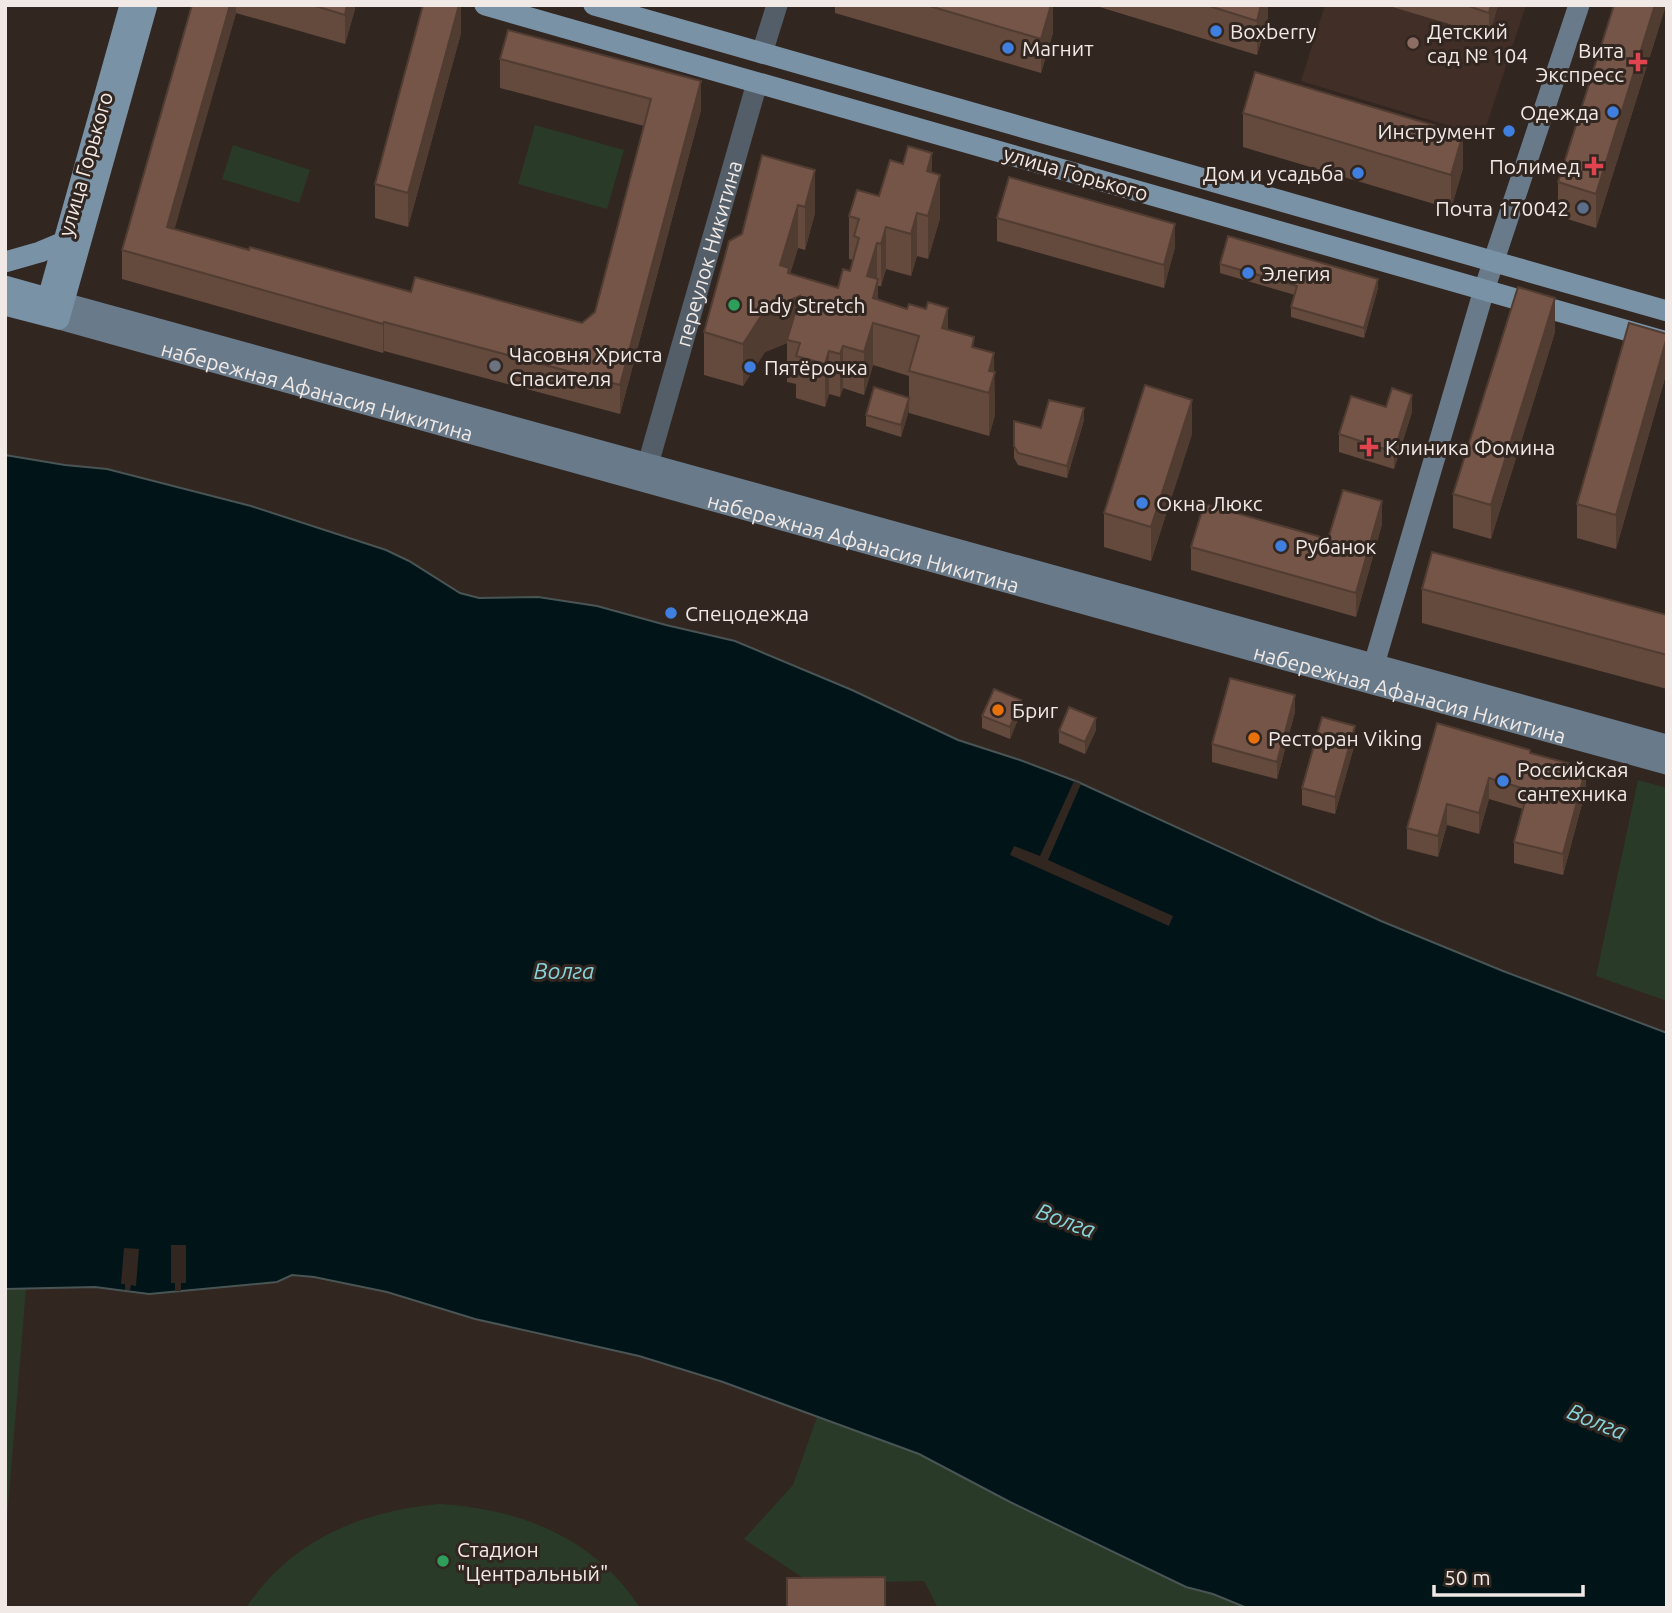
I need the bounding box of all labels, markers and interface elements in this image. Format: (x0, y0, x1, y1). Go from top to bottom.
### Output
place label: Boxberry (1230, 19, 1316, 43)
place label: Детский сад № 104 (1427, 19, 1528, 67)
marker: Boxberry (1208, 23, 1224, 39)
marker: Детский сад № 104 (1405, 35, 1421, 51)
place label: Магнит (1022, 36, 1094, 60)
place label: Вита Экспресс (1535, 38, 1624, 86)
marker: Магнит (1000, 40, 1016, 56)
marker: Вита Экспресс (1630, 54, 1646, 70)
street label: улица Горького (53, 89, 117, 239)
place label: Одежда (1520, 100, 1599, 124)
marker: Одежда (1605, 104, 1621, 120)
place label: Инструмент (1378, 119, 1496, 143)
marker: Инструмент (1501, 123, 1517, 139)
street label: улица Горького (1001, 141, 1151, 205)
place label: Полимед (1489, 154, 1580, 178)
street label: переулок Никитина (670, 158, 746, 349)
marker: Полимед (1586, 158, 1602, 174)
place label: Дом и усадьба (1203, 161, 1344, 185)
marker: Дом и усадьба (1350, 165, 1366, 181)
place label: Почта 170042 (1435, 196, 1569, 220)
marker: Почта 170042 (1575, 200, 1591, 216)
place label: Элегия (1262, 261, 1331, 285)
marker: Элегия (1240, 265, 1256, 281)
place label: Lady Stretch (748, 293, 865, 317)
marker: Lady Stretch (726, 297, 742, 313)
street label: набережная Афанасия Никитина (159, 336, 476, 445)
place label: Часовня Христа Спасителя (509, 342, 663, 390)
place label: Пятёрочка (764, 355, 868, 379)
marker: Часовня Христа Спасителя (487, 358, 503, 374)
marker: Пятёрочка (742, 359, 758, 375)
place label: Клиника Фомина (1385, 435, 1555, 459)
marker: Клиника Фомина (1359, 437, 1379, 457)
street label: набережная Афанасия Никитина (705, 488, 1022, 597)
place label: Окна Люкс (1156, 491, 1263, 515)
marker: Окна Люкс (1134, 495, 1150, 511)
place label: Рубанок (1295, 534, 1377, 558)
marker: Рубанок (1273, 538, 1289, 554)
place label: Спецодежда (685, 601, 809, 625)
marker: Спецодежда (663, 605, 679, 621)
street label: набережная Афанасия Никитина (1251, 640, 1569, 748)
place label: Бриг (1012, 698, 1059, 722)
marker: Бриг (990, 702, 1006, 718)
place label: Ресторан Viking (1268, 726, 1422, 750)
marker: Ресторан Viking (1246, 730, 1262, 746)
place label: Российская сантехника (1517, 757, 1629, 805)
marker: Российская сантехника (1495, 773, 1511, 789)
water label: Волга (534, 958, 595, 983)
water label: Волга (1033, 1198, 1099, 1242)
water label: Волга (1564, 1398, 1630, 1444)
place label: Стадион "Центральный" (457, 1537, 608, 1585)
marker: Стадион "Центральный" (435, 1553, 451, 1569)
scale bar (1434, 1554, 1583, 1598)
text: 50 m (1444, 1565, 1491, 1589)

